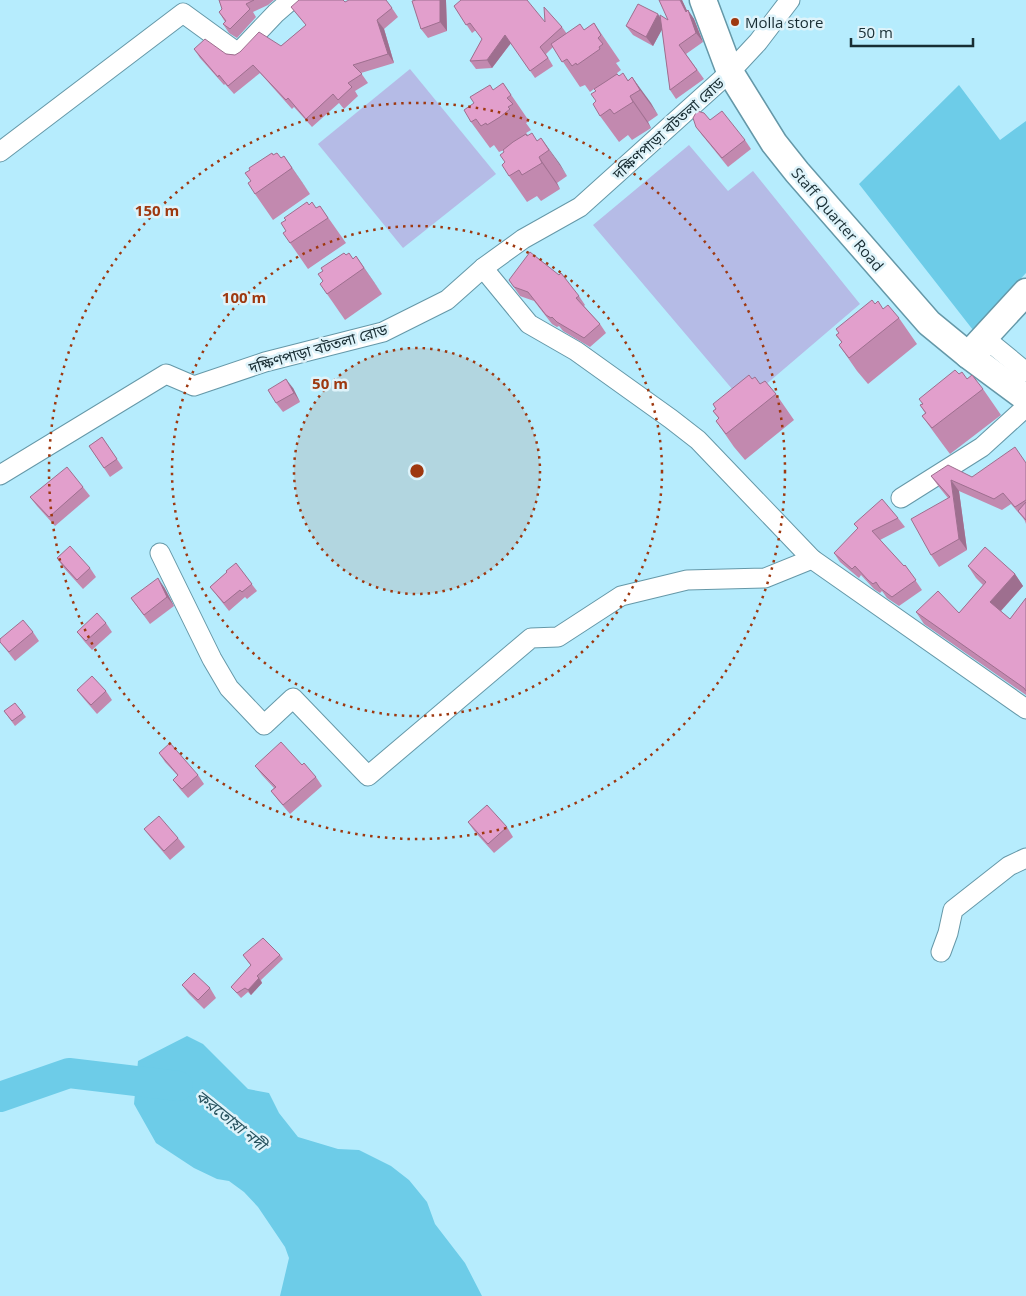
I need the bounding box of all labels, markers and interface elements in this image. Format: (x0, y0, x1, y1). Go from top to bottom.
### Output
place label: Molla store (745, 12, 823, 32)
scale bar (851, 15, 974, 47)
marker: Molla store (729, 16, 741, 28)
text: 50 m (858, 22, 893, 42)
street label: দক্ষিণপাড়া বটতলা রোড (607, 72, 728, 184)
street label: Staff Quarter Road (788, 163, 888, 275)
text: 150 m (135, 200, 179, 220)
text: 100 m (222, 287, 266, 307)
street label: দক্ষিণপাড়া বটতলা রোড (245, 319, 390, 378)
text: 50 m (312, 373, 348, 393)
centre of rings (408, 462, 426, 480)
water label: করতোয়া নদী (191, 1085, 273, 1157)

